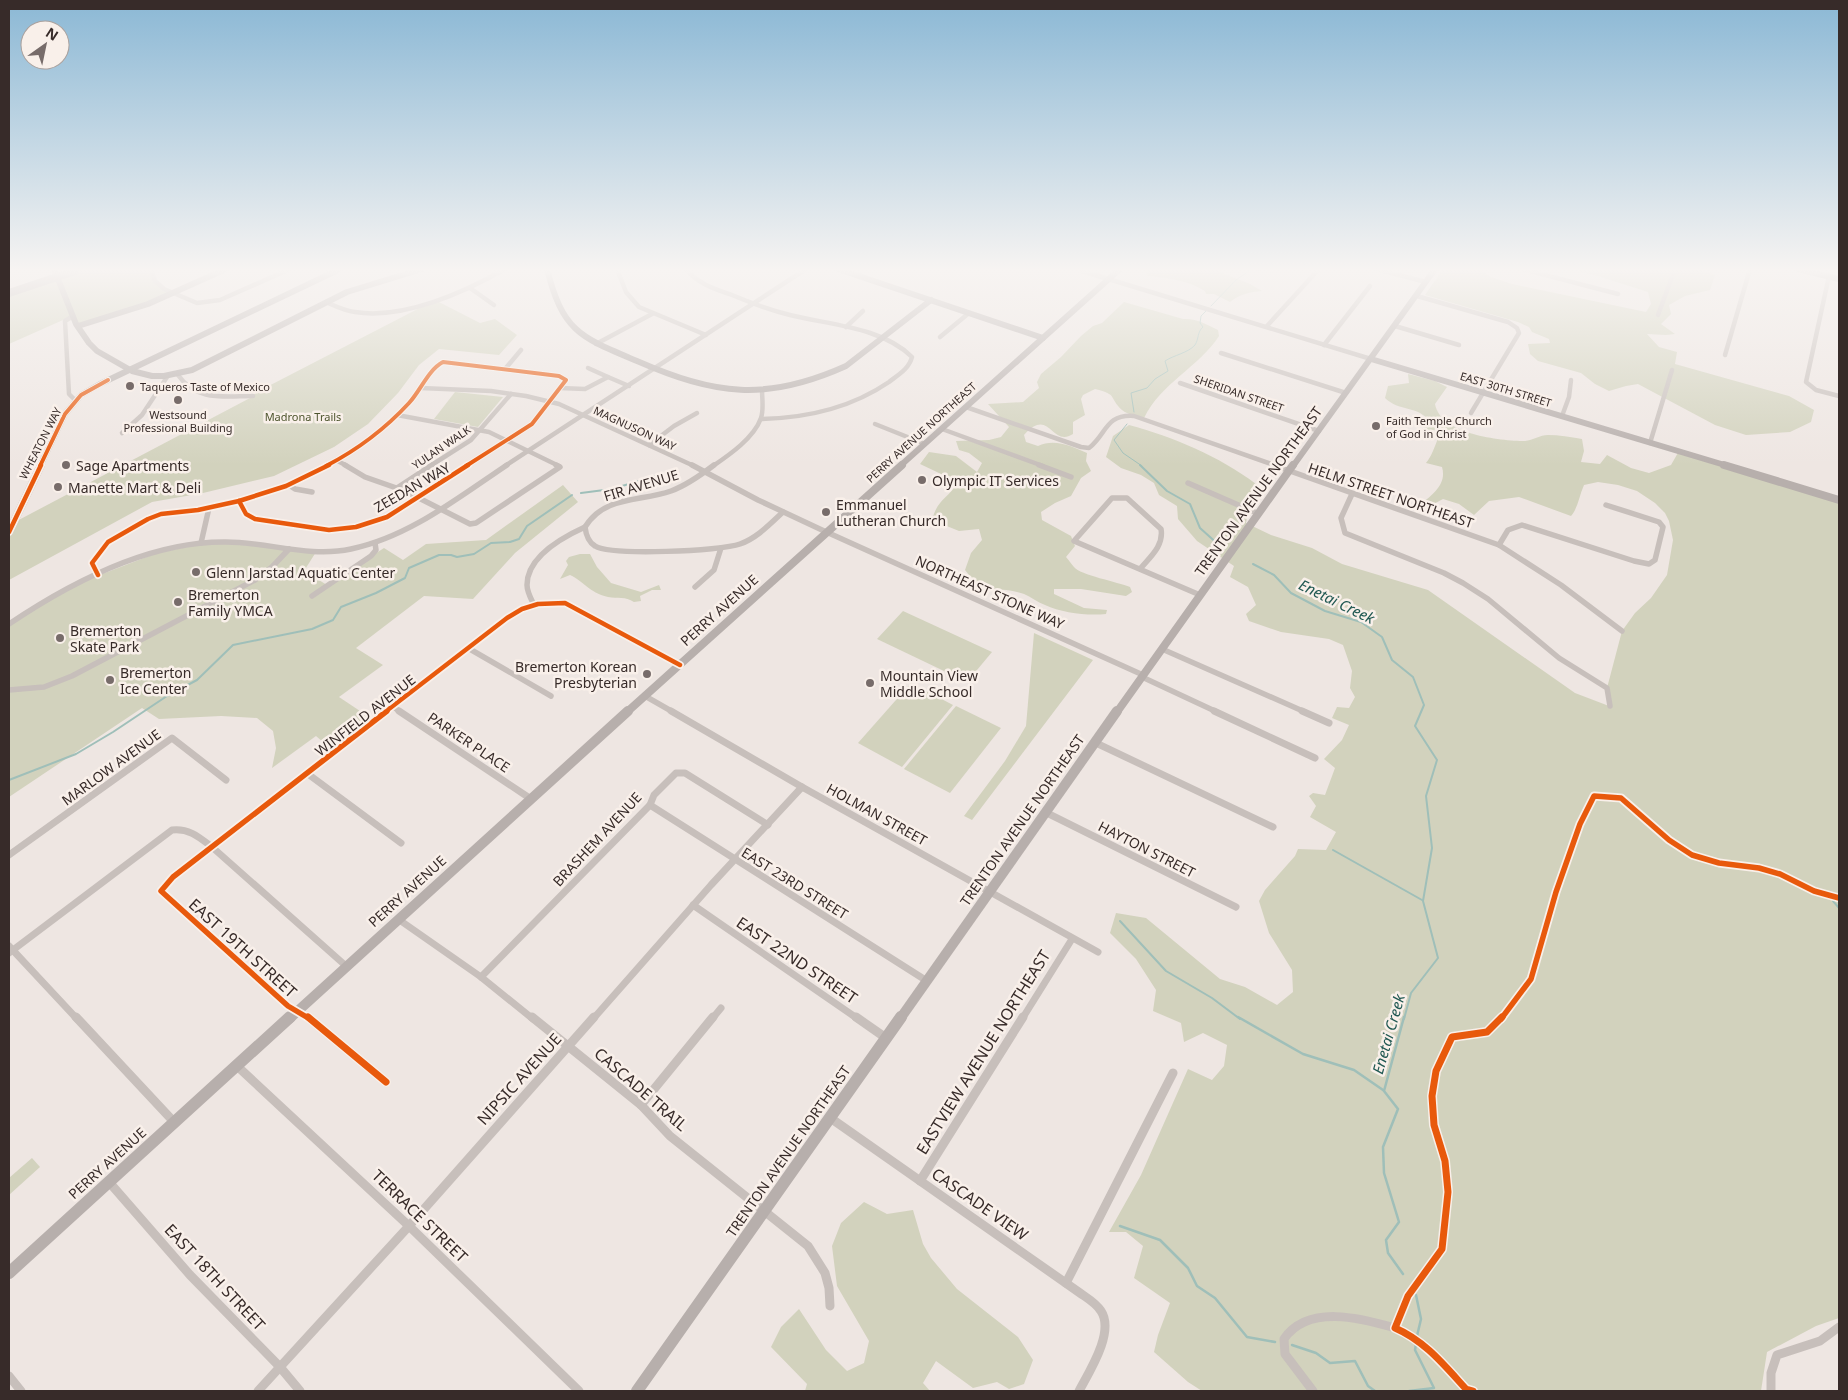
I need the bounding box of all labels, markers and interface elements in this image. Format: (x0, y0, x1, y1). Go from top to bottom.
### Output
north arrow (20, 20, 70, 70)
text: N (42, 23, 62, 45)
street label: EAST 30TH STREET (1458, 368, 1554, 410)
street label: SHERIDAN STREET (1192, 371, 1286, 415)
street label: PERRY AVENUE NORTHEAST (863, 378, 979, 486)
place label: Taqueros Taste of Mexico (140, 379, 270, 394)
marker: Taqueros Taste of Mexico (124, 380, 136, 392)
marker: Westsound Professional Building (172, 394, 184, 406)
street label: MAGNUSON WAY (591, 402, 679, 454)
street label: TRENTON AVENUE NORTHEAST (1190, 402, 1326, 580)
street label: WHEATON WAY (15, 404, 65, 482)
place label: Westsound Professional Building (123, 407, 233, 435)
park label: Madrona Trails (265, 409, 341, 424)
place label: Faith Temple Church of God in Christ (1386, 413, 1492, 441)
marker: Faith Temple Church of God in Christ (1370, 420, 1382, 432)
street label: YULAN WALK (409, 422, 473, 472)
place label: Sage Apartments (76, 456, 190, 475)
street label: ZEEDAN WAY (370, 457, 454, 517)
street label: HELM STREET NORTHEAST (1306, 458, 1476, 532)
marker: Sage Apartments (60, 459, 72, 471)
street label: FIR AVENUE (601, 465, 681, 505)
place label: Olympic IT Services (932, 471, 1059, 490)
marker: Olympic IT Services (916, 474, 928, 486)
place label: Manette Mart & Deli (68, 478, 201, 497)
marker: Manette Mart & Deli (52, 481, 64, 493)
place label: Emmanuel Lutheran Church (836, 495, 946, 530)
marker: Emmanuel Lutheran Church (820, 506, 832, 518)
street label: NORTHEAST STONE WAY (913, 551, 1067, 633)
place label: Glenn Jarstad Aquatic Center (206, 563, 395, 582)
marker: Glenn Jarstad Aquatic Center (190, 566, 202, 578)
street label: PERRY AVENUE (676, 570, 762, 650)
water label: Enetai Creek (1296, 574, 1379, 628)
place label: Bremerton Family YMCA (188, 585, 273, 620)
marker: Bremerton Family YMCA (172, 596, 184, 608)
place label: Bremerton Skate Park (70, 621, 141, 656)
marker: Bremerton Skate Park (54, 632, 66, 644)
place label: Bremerton Korean Presbyterian (515, 657, 637, 692)
place label: Bremerton Ice Center (120, 663, 191, 698)
place label: Mountain View Middle School (880, 666, 978, 701)
marker: Bremerton Korean Presbyterian (641, 668, 653, 680)
street label: WINFIELD AVENUE (311, 670, 419, 760)
marker: Bremerton Ice Center (104, 674, 116, 686)
marker: Mountain View Middle School (864, 677, 876, 689)
street label: PARKER PLACE (424, 707, 514, 777)
street label: MARLOW AVENUE (58, 725, 164, 809)
street label: TRENTON AVENUE NORTHEAST (955, 730, 1089, 909)
street label: HOLMAN STREET (823, 779, 931, 850)
street label: BRASHEM AVENUE (548, 788, 646, 890)
street label: HAYTON STREET (1095, 816, 1199, 882)
street label: EAST 23RD STREET (738, 843, 852, 923)
street label: PERRY AVENUE (364, 851, 450, 931)
street label: EAST 19TH STREET (184, 893, 302, 1003)
street label: EAST 22ND STREET (732, 911, 862, 1009)
street label: EASTVIEW AVENUE NORTHEAST (911, 946, 1055, 1158)
water label: Enetai Creek (1367, 991, 1409, 1076)
street label: NIPSIC AVENUE (472, 1028, 566, 1130)
street label: CASCADE TRAIL (590, 1042, 692, 1136)
street label: TRENTON AVENUE NORTHEAST (721, 1061, 855, 1240)
street label: PERRY AVENUE (64, 1123, 150, 1203)
street label: CASCADE VIEW (927, 1163, 1033, 1245)
street label: TERRACE STREET (367, 1165, 473, 1267)
street label: EAST 18TH STREET (160, 1219, 270, 1335)

